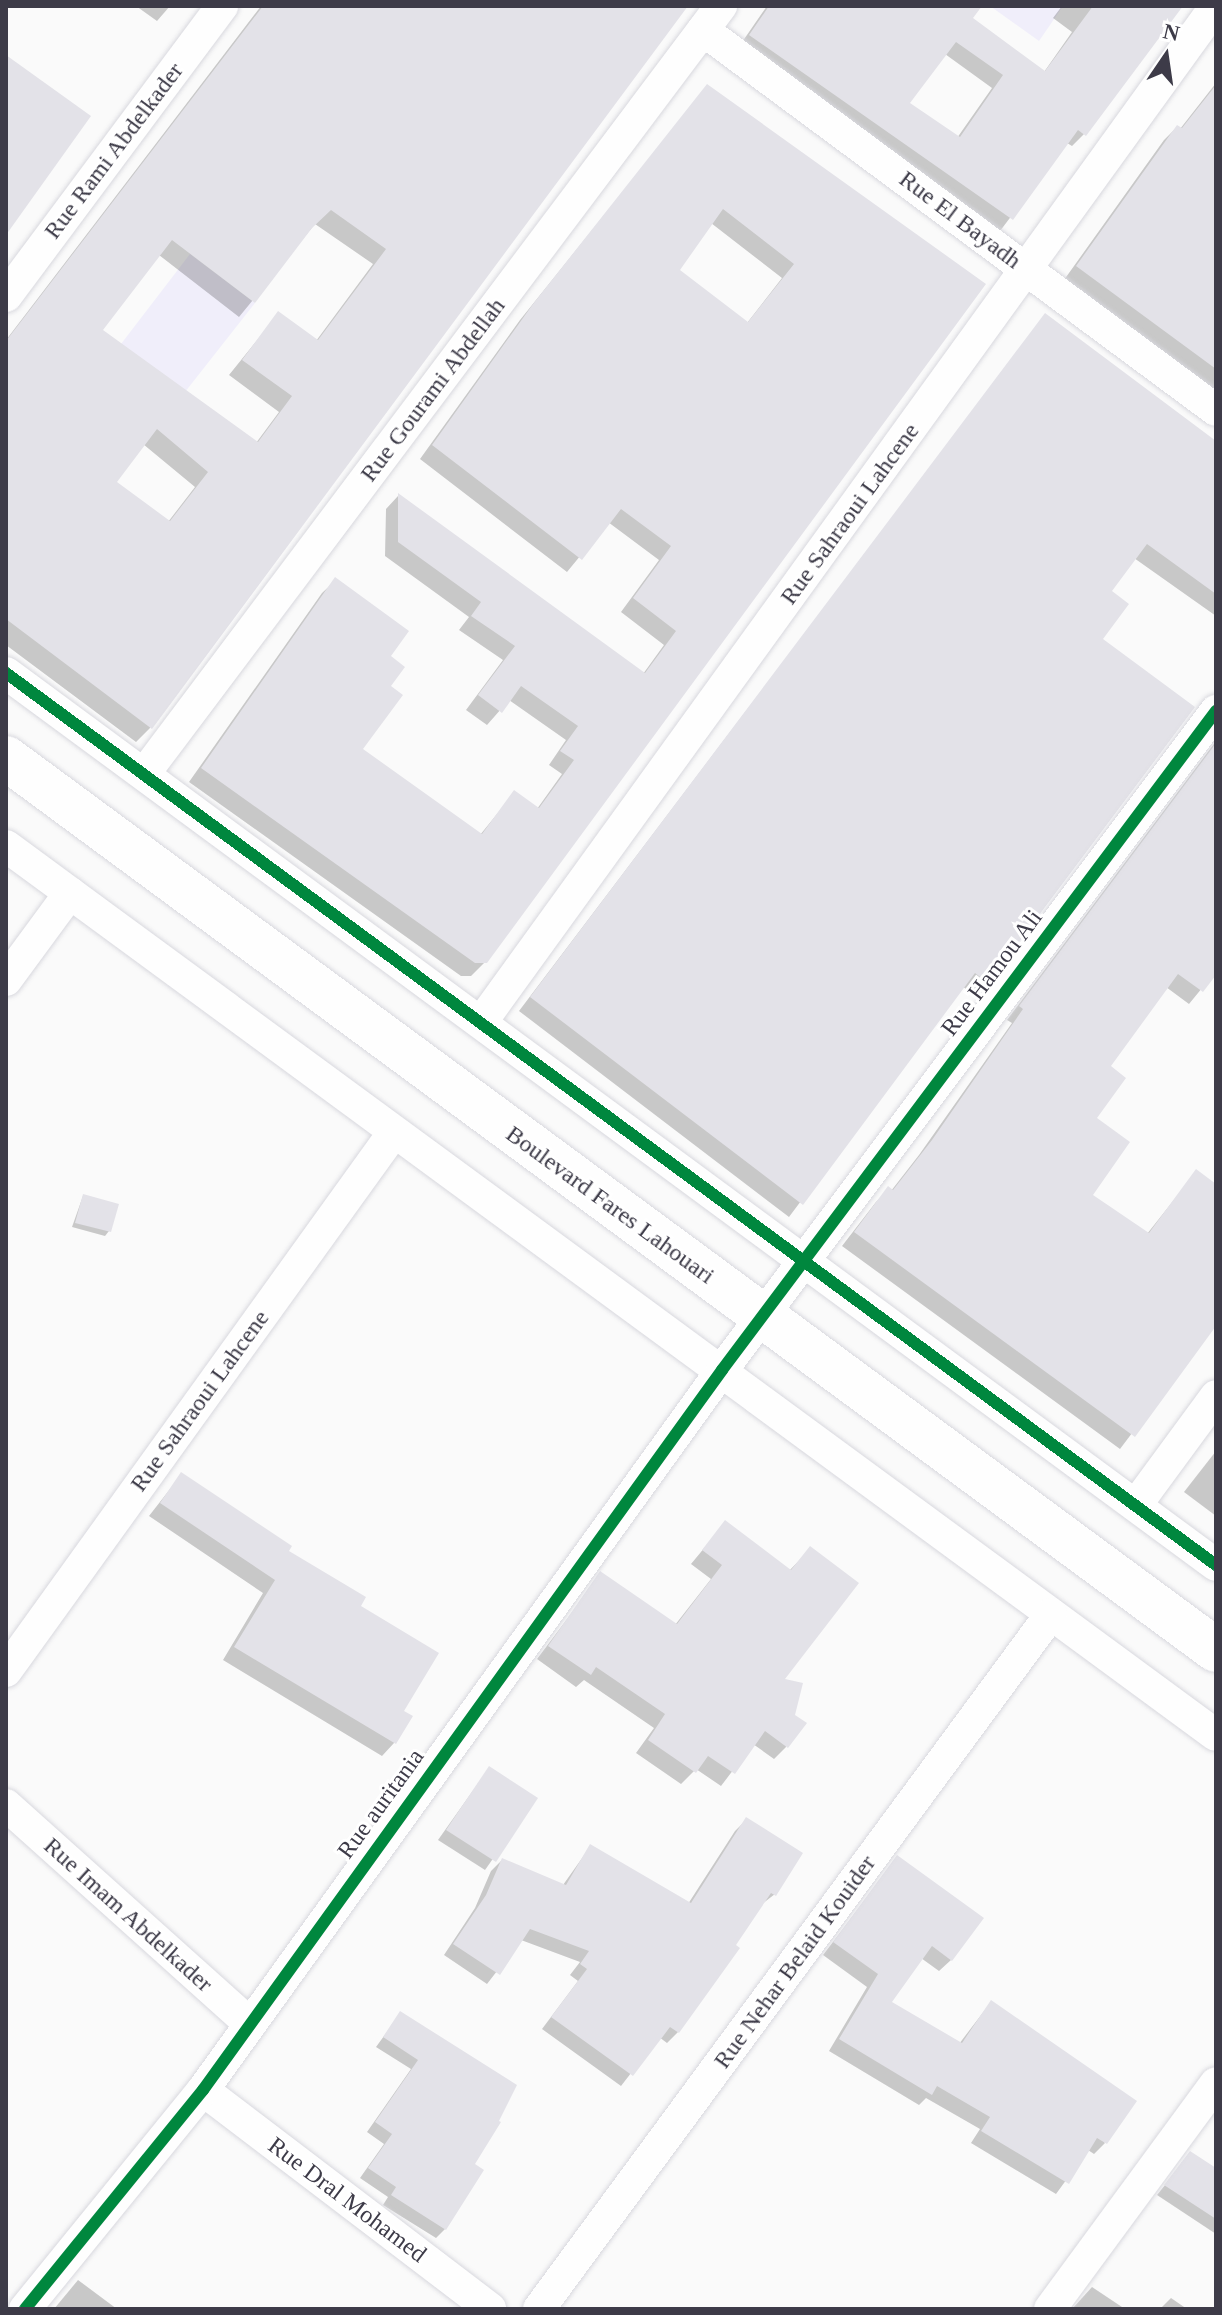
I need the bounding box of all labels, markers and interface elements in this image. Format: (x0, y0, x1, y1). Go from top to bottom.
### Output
north arrow (1126, 16, 1206, 96)
text: N (1161, 18, 1182, 46)
street label: Rue Rami Abdelkader (38, 57, 190, 245)
street label: Rue El Bayadh (893, 165, 1027, 275)
street label: Rue Gourami Abdellah (354, 292, 512, 488)
street label: Rue Sahraoui Lahcene (775, 418, 925, 610)
street label: Rue Hamou Ali (935, 904, 1049, 1042)
street label: Boulevard Fares Lahouari (500, 1120, 720, 1290)
street label: Rue Sahraoui Lahcene (125, 1305, 275, 1497)
street label: Rue auritania (332, 1744, 430, 1864)
street label: Rue Imam Abdelkader (37, 1831, 219, 1999)
street label: Rue Nehar Belaid Kouider (708, 1850, 882, 2074)
street label: Rue Dral Mohamed (262, 2131, 432, 2269)

